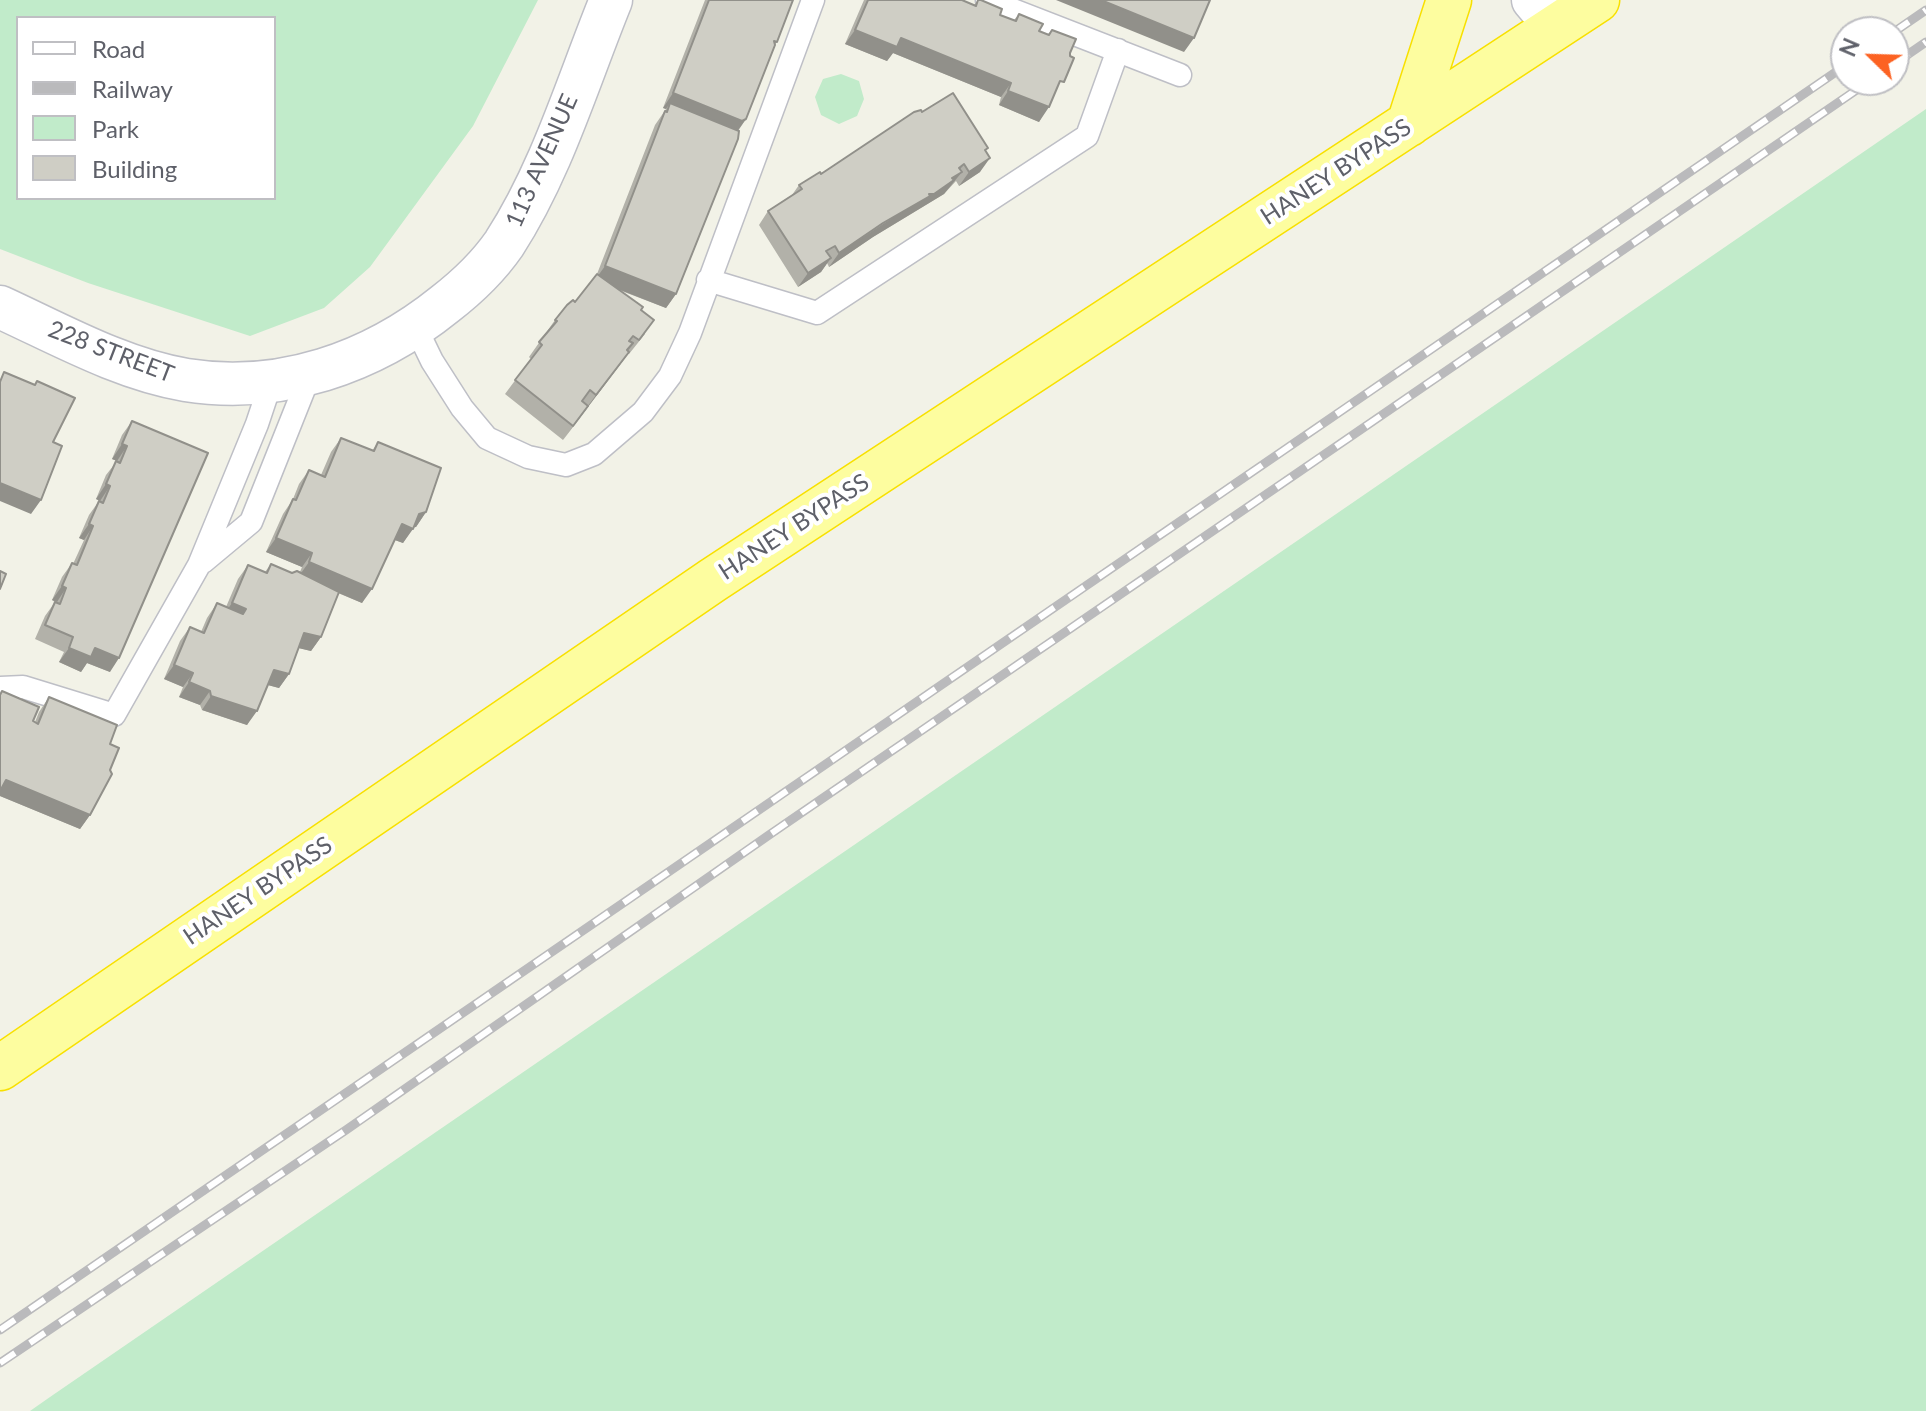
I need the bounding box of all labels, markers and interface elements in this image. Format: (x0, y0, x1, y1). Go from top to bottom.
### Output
legend (16, 16, 276, 200)
north arrow (1830, 16, 1910, 96)
text: Road (92, 34, 145, 63)
text: N (1834, 34, 1865, 60)
text: Railway (92, 74, 173, 103)
street label: 113 AVENUE (500, 90, 584, 232)
street label: HANEY BYPASS (1255, 113, 1417, 231)
text: Park (92, 114, 139, 143)
text: Building (92, 154, 177, 183)
street label: 228 STREET (44, 315, 178, 389)
street label: HANEY BYPASS (713, 468, 875, 586)
street label: HANEY BYPASS (178, 831, 338, 951)

